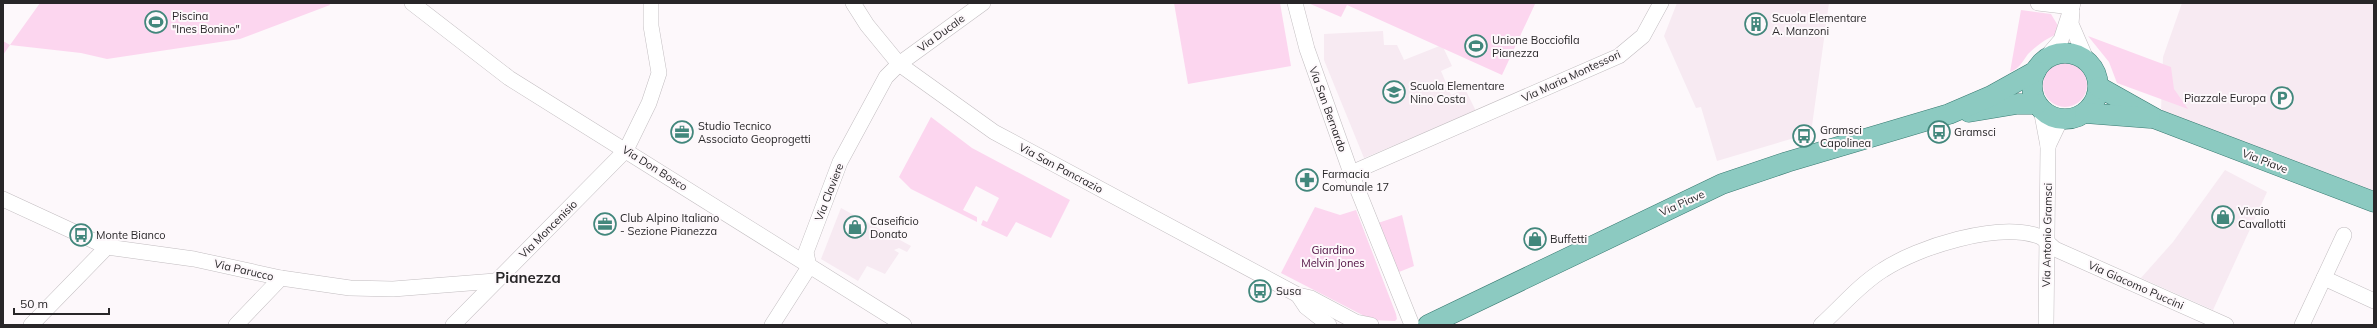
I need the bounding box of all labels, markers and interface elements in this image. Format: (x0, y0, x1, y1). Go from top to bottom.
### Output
sports icon: Piscina "Ines Bonino" (143, 9, 169, 35)
place label: Piscina "Ines Bonino" (172, 9, 240, 36)
street label: Via Ducale (915, 11, 967, 55)
building icon: Scuola Elementare A. Manzoni (1743, 11, 1769, 37)
place label: Scuola Elementare A. Manzoni (1772, 11, 1867, 38)
sports icon: Unione Bocciofila Pianezza (1463, 33, 1489, 59)
place label: Unione Bocciofila Pianezza (1492, 33, 1580, 60)
street label: Via Maria Montessori (1519, 47, 1623, 105)
street label: Via San Bernardo (1306, 64, 1350, 154)
school or university icon: Scuola Elementare Nino Costa (1381, 79, 1407, 105)
place label: Scuola Elementare Nino Costa (1410, 79, 1505, 106)
parking icon: Piazzale Europa (2269, 85, 2295, 111)
place label: Piazzale Europa (2184, 91, 2266, 105)
office icon: Studio Tecnico Associato Geoprogetti (669, 119, 695, 145)
place label: Studio Tecnico Associato Geoprogetti (698, 119, 811, 146)
bus stop icon: Gramsci (1926, 119, 1952, 145)
bus stop icon: Gramsci Capolinea (1791, 123, 1817, 149)
place label: Gramsci Capolinea (1820, 123, 1871, 150)
place label: Gramsci (1954, 125, 1996, 139)
street label: Via San Pancrazio (1017, 140, 1105, 196)
street label: Via Don Bosco (620, 142, 690, 194)
street label: Via Piave (2240, 146, 2290, 176)
street label: Via Claviere (812, 161, 846, 223)
pharmacy icon: Farmacia Comunale 17 (1294, 167, 1320, 193)
place label: Farmacia Comunale 17 (1322, 167, 1389, 194)
street label: Via Antonio Gramsci (2039, 183, 2055, 287)
street label: Via Piave (1657, 187, 1707, 219)
street label: Via Moncenisio (516, 197, 580, 261)
shop icon: Vivaio Cavallotti (2210, 204, 2236, 230)
place label: Vivaio Cavallotti (2238, 204, 2286, 231)
office icon: Club Alpino Italiano - Sezione Pianezza (592, 211, 618, 237)
place label: Club Alpino Italiano - Sezione Pianezza (620, 211, 719, 238)
shop icon: Caseificio Donato (842, 214, 868, 240)
place label: Caseificio Donato (870, 214, 919, 241)
bus stop icon: Monte Bianco (68, 222, 94, 248)
shop icon: Buffetti (1522, 226, 1548, 252)
place label: Monte Bianco (96, 228, 166, 242)
place label: Buffetti (1550, 232, 1587, 246)
park label: Giardino Melvin Jones (1301, 243, 1365, 270)
street label: Via Parucco (213, 256, 275, 284)
street label: Via Giacomo Puccini (2086, 258, 2186, 312)
district label: Pianezza (495, 268, 561, 287)
bus stop icon: Susa (1247, 278, 1273, 304)
place label: Susa (1276, 284, 1301, 298)
scale bar (14, 290, 109, 316)
text: 50 m (20, 296, 48, 311)

